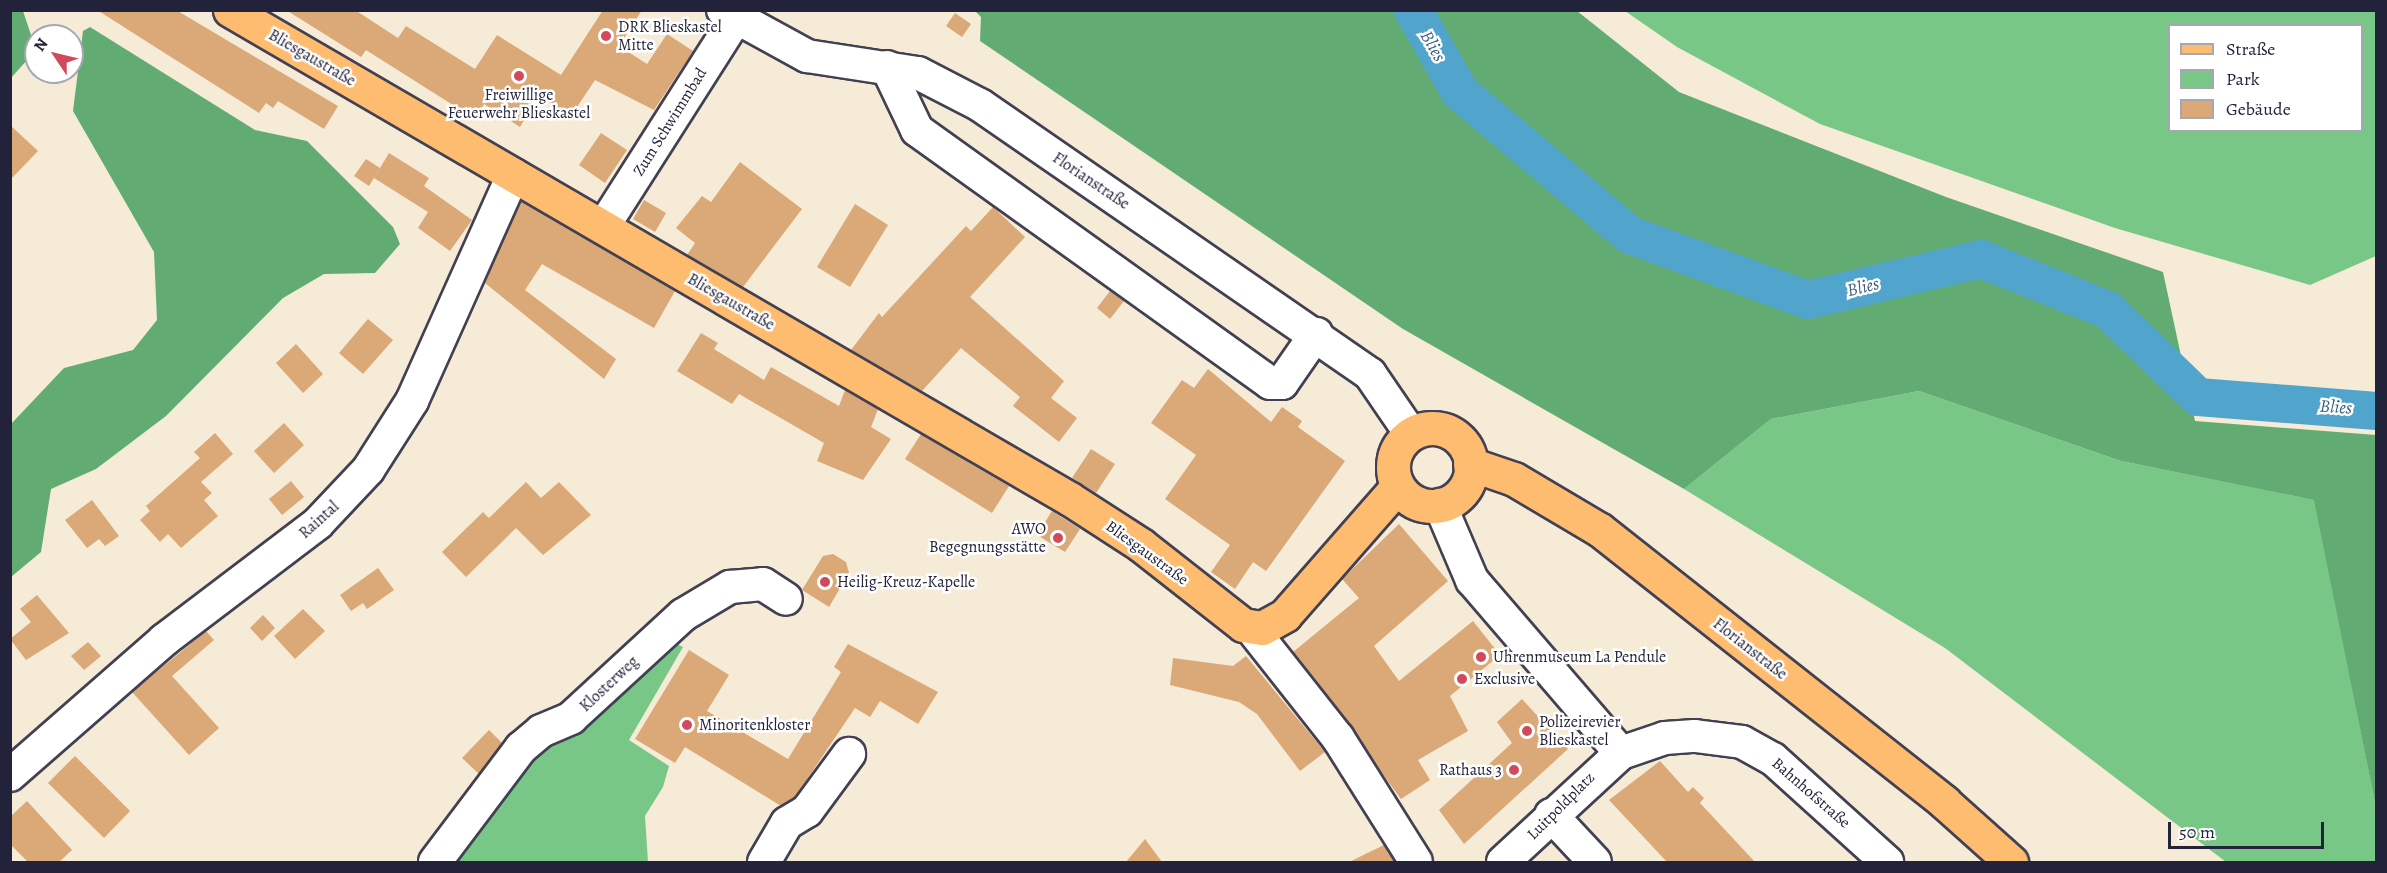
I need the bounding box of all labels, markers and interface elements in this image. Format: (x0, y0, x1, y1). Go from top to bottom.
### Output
place label: DRK Blieskastel Mitte (618, 17, 722, 55)
north arrow (24, 24, 84, 84)
legend (2168, 24, 2363, 132)
street label: Bliesgaustraße (265, 25, 359, 91)
water label: Blies (1416, 27, 1450, 65)
marker: DRK Blieskastel Mitte (599, 29, 613, 43)
text: N (29, 34, 53, 56)
text: Straße (2226, 37, 2275, 61)
street label: Zum Schwimmbad (629, 64, 711, 180)
text: Park (2226, 67, 2260, 91)
marker: Freiwillige Feuerwehr Blieskastel (512, 69, 526, 83)
place label: Freiwillige Feuerwehr Blieskastel (448, 85, 590, 123)
text: Gebäude (2226, 97, 2291, 121)
street label: Florianstraße (1049, 148, 1133, 214)
street label: Bliesgaustraße (684, 269, 778, 335)
water label: Blies (1845, 273, 1881, 301)
water label: Blies (2319, 395, 2353, 419)
street label: Raintal (295, 497, 343, 543)
street label: Bliesgaustraße (1102, 517, 1192, 589)
place label: AWO Begegnungsstätte (929, 519, 1046, 557)
marker: AWO Begegnungsstätte (1051, 531, 1065, 545)
place label: Heilig-Kreuz-Kapelle (837, 572, 975, 592)
marker: Heilig-Kreuz-Kapelle (818, 575, 832, 589)
street label: Florianstraße (1709, 614, 1791, 684)
place label: Uhrenmuseum La Pendule (1493, 647, 1666, 667)
marker: Uhrenmuseum La Pendule (1474, 650, 1488, 664)
street label: Klosterweg (576, 652, 642, 716)
place label: Exclusive (1474, 669, 1535, 689)
marker: Exclusive (1455, 672, 1469, 686)
place label: Polizeirevier Blieskastel (1539, 712, 1621, 750)
place label: Minoritenkloster (699, 715, 810, 735)
marker: Minoritenkloster (680, 718, 694, 732)
marker: Polizeirevier Blieskastel (1520, 724, 1534, 738)
street label: Bahnhofstraße (1768, 754, 1854, 832)
place label: Rathaus 3 (1439, 760, 1502, 780)
marker: Rathaus 3 (1507, 763, 1521, 777)
street label: Luitpoldplatz (1523, 768, 1599, 844)
scale bar (2171, 810, 2327, 848)
text: 50 m (2179, 820, 2215, 844)

